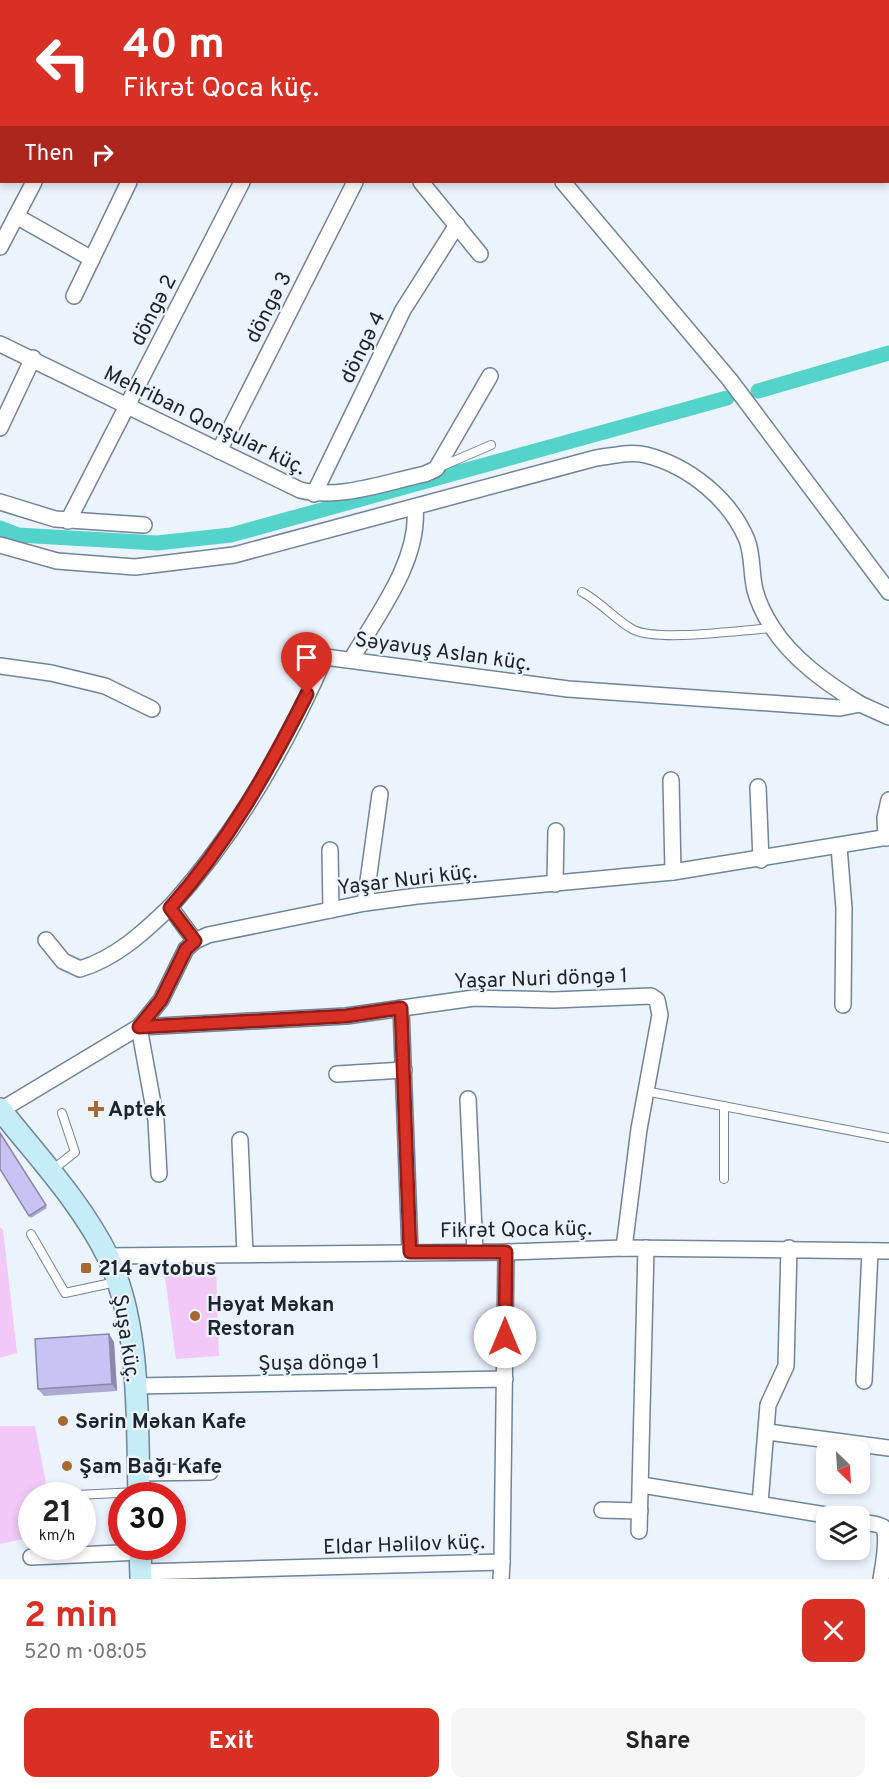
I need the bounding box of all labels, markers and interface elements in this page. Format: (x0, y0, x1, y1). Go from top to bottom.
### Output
text: 40 m (123, 20, 225, 73)
icon: left (24, 24, 102, 102)
text: Fikrət Qoca küç. (123, 72, 319, 106)
icon: right (86, 138, 119, 171)
text: Then (24, 141, 74, 168)
street label: döngə 3 (240, 267, 299, 348)
street label: döngə 2 (125, 270, 184, 351)
street label: döngə 4 (334, 307, 392, 388)
street label: Mehriban Qonşular küç. (99, 361, 310, 482)
street label: Səyavuş Aslan küç. (353, 627, 533, 678)
pin (281, 632, 332, 694)
icon: arrive (290, 641, 323, 674)
street label: Yaşar Nuri küç. (336, 859, 479, 902)
street label: Yaşar Nuri döngə 1 (454, 963, 628, 996)
place label: Aptek (108, 1097, 167, 1124)
marker: Aptek (89, 1102, 103, 1116)
street label: Fikrət Qoca küç. (440, 1216, 592, 1245)
place label: 214 avtobus (98, 1256, 216, 1283)
marker: 214 avtobus (79, 1261, 93, 1275)
place label: Həyat Məkan Restoran (207, 1292, 335, 1343)
street label: Şuşa küç. (105, 1293, 146, 1384)
position arrow (473, 1305, 537, 1369)
marker: Həyat Məkan Restoran (188, 1309, 202, 1323)
street label: Şuşa döngə 1 (258, 1349, 380, 1378)
place label: Sərin Məkan Kafe (75, 1409, 246, 1436)
marker: Sərin Məkan Kafe (56, 1414, 70, 1428)
north arrow (816, 1440, 870, 1494)
map controls (816, 1440, 870, 1560)
place label: Şam Bağı Kafe (79, 1454, 222, 1481)
marker: Şam Bağı Kafe (60, 1459, 74, 1473)
speed limit sign: 30 (108, 1482, 186, 1560)
text: 21 (42, 1495, 72, 1532)
button: layers (816, 1506, 870, 1560)
text: km/h (39, 1527, 75, 1546)
street label: Eldar Həlilov küç. (323, 1529, 486, 1562)
text: 2 min (24, 1594, 118, 1640)
button: close (802, 1599, 865, 1662)
text: 520 m · 08:05 (24, 1640, 147, 1666)
button: Exit (24, 1708, 439, 1777)
button: Share (451, 1708, 865, 1777)

